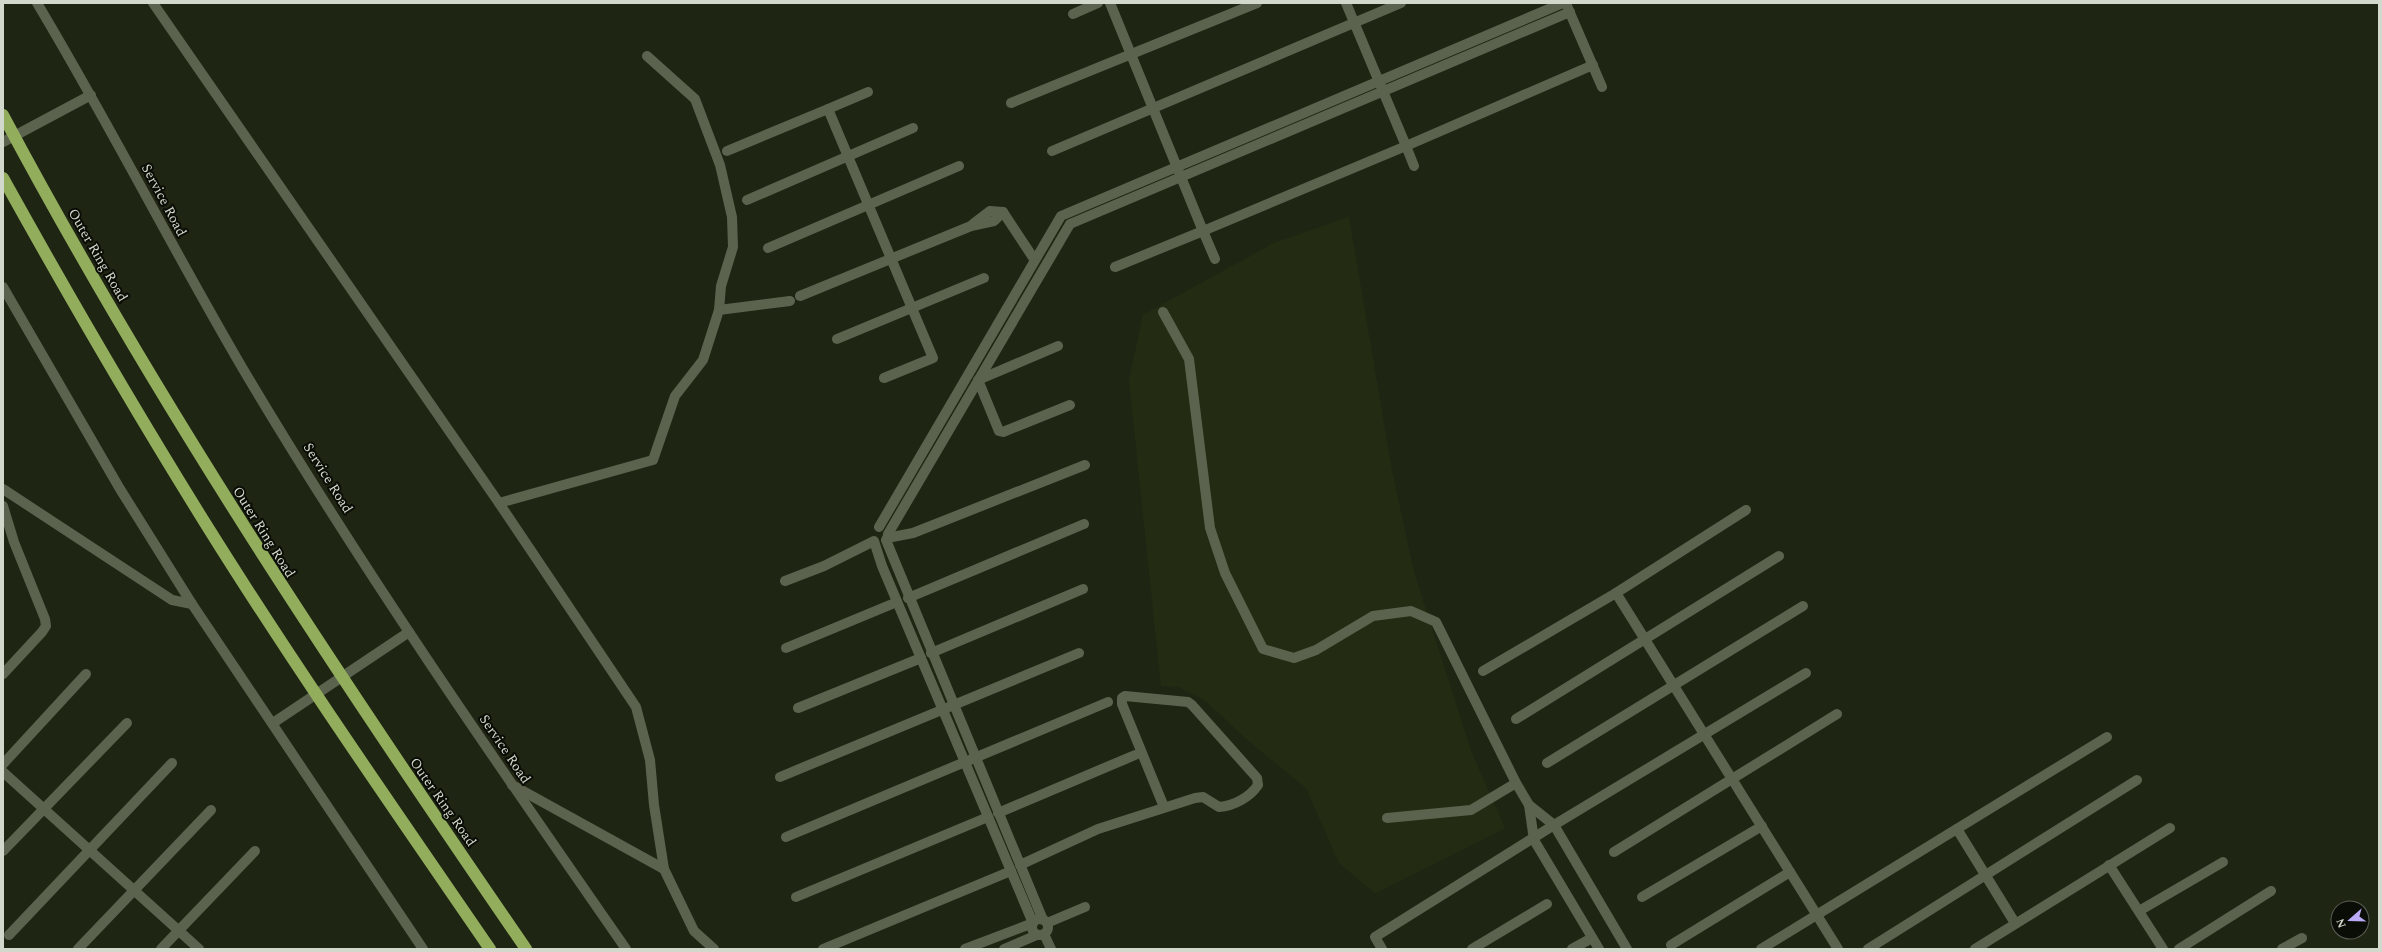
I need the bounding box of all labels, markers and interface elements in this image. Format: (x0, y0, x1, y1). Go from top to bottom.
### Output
street label: Service Road (136, 160, 192, 240)
street label: Outer Ring Road (63, 205, 133, 306)
street label: Service Road (298, 439, 358, 517)
street label: Outer Ring Road (227, 482, 301, 582)
street label: Service Road (474, 710, 536, 788)
street label: Outer Ring Road (404, 753, 482, 851)
north arrow (2330, 900, 2370, 940)
text: N (2332, 916, 2351, 930)

